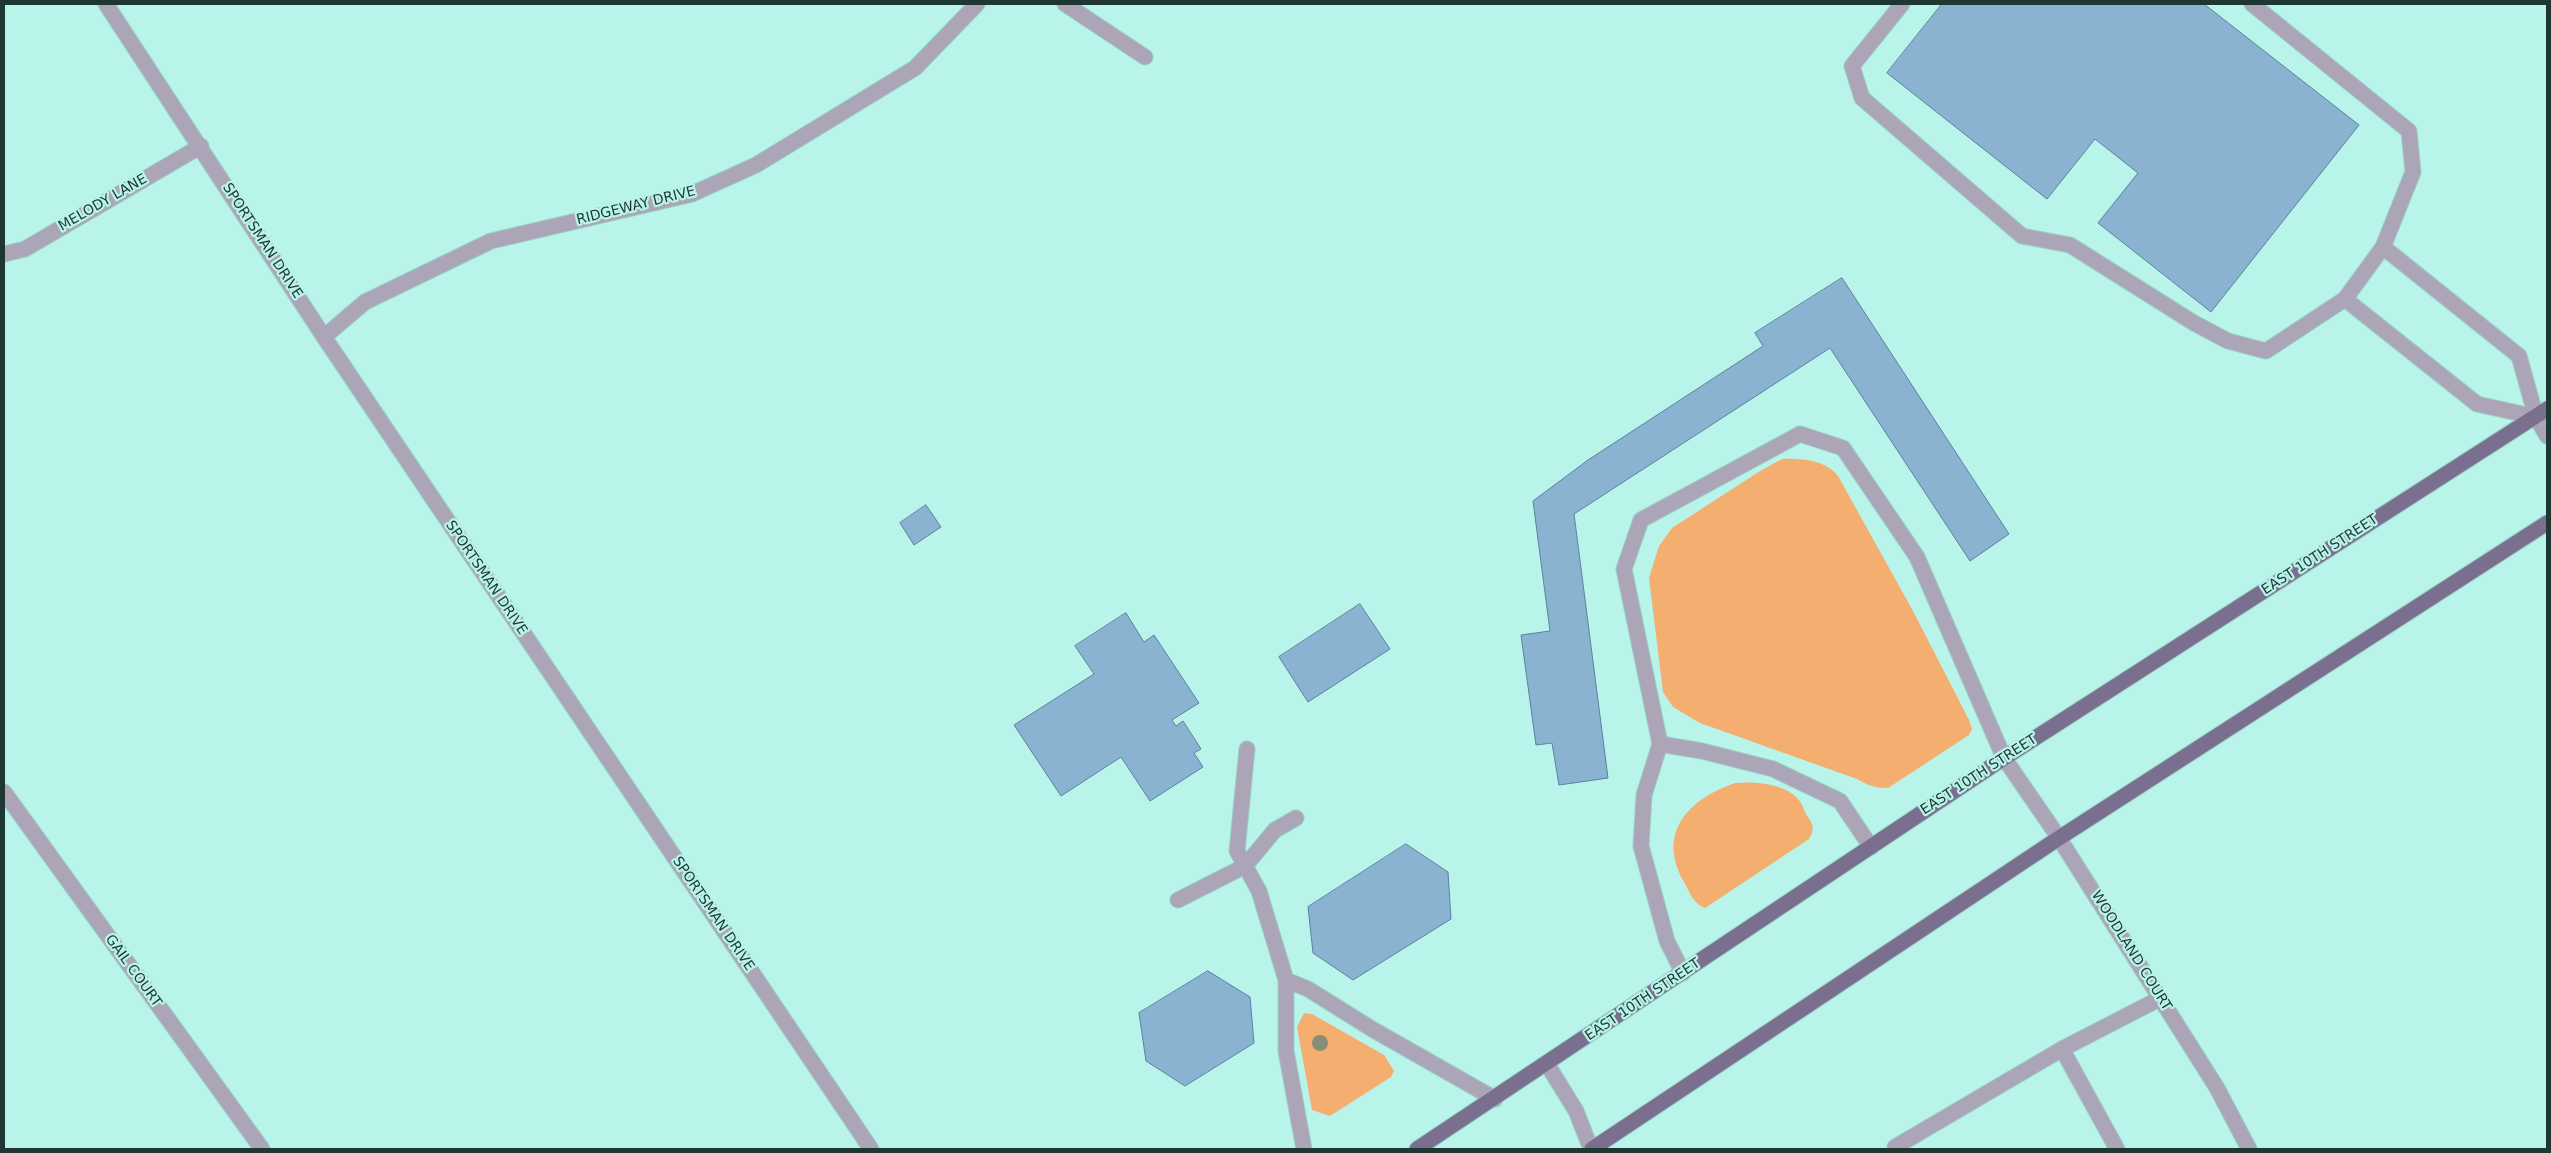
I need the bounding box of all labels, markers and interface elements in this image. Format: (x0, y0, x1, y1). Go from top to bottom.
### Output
street label: MELODY LANE (56, 171, 150, 235)
street label: SPORTSMAN DRIVE (218, 180, 306, 302)
street label: RIDGEWAY DRIVE (575, 183, 697, 229)
street label: EAST 10TH STREET (2259, 511, 2381, 599)
street label: SPORTSMAN DRIVE (442, 518, 530, 638)
street label: EAST 10TH STREET (1918, 731, 2040, 819)
street label: SPORTSMAN DRIVE (669, 854, 757, 974)
street label: WOODLAND COURT (2087, 888, 2175, 1014)
street label: GAIL COURT (101, 932, 165, 1010)
street label: EAST 10TH STREET (1582, 955, 1704, 1045)

